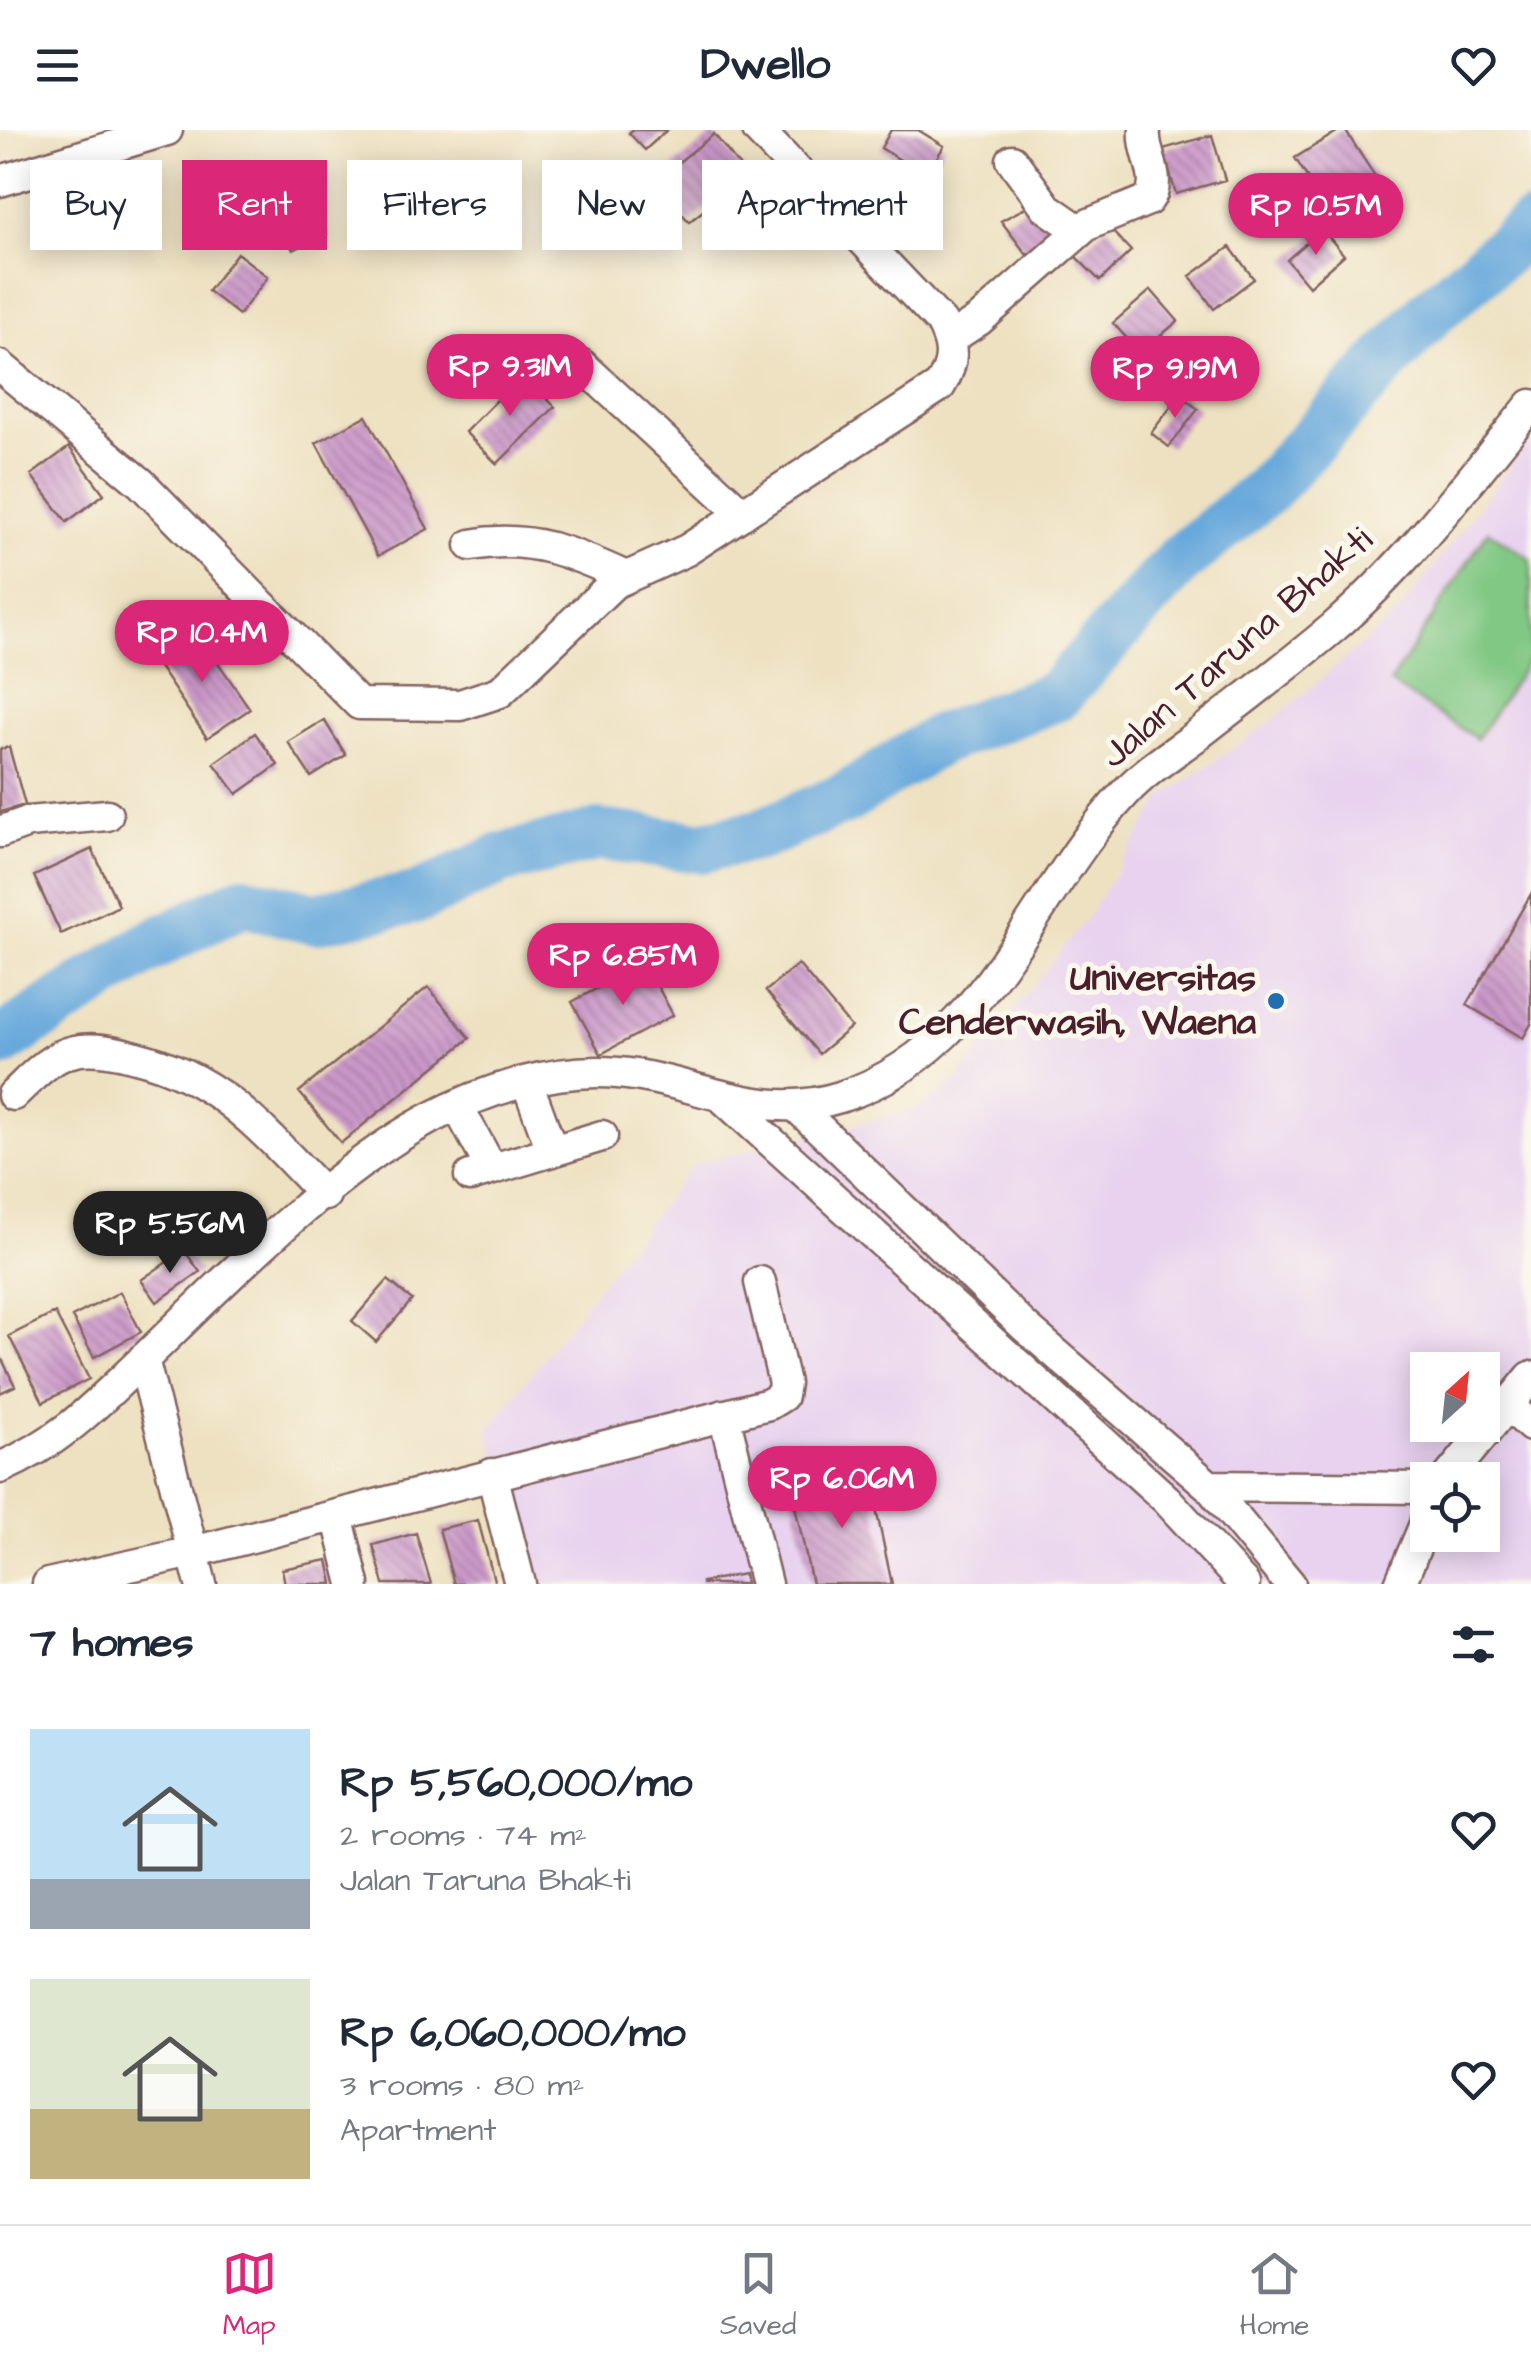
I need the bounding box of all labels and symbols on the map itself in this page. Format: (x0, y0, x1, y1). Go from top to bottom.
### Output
pin: Rp 10.5M (1213, 173, 1419, 258)
pin: Rp 9.31M (407, 334, 613, 419)
pin: Rp 9.19M (1072, 336, 1278, 421)
street label: Jalan Taruna Bhakti (1090, 515, 1385, 781)
pin: Rp 10.4M (99, 600, 305, 685)
pin: Rp 6.85M (520, 923, 726, 1008)
place label: Universitas Cenderwasih, Waena (899, 953, 1257, 1049)
marker: Universitas Cenderwasih, Waena (1265, 990, 1287, 1012)
pin: Rp 5.56M (67, 1191, 273, 1276)
north arrow (1410, 1352, 1500, 1442)
pin: Rp 6.06M (739, 1446, 945, 1531)

